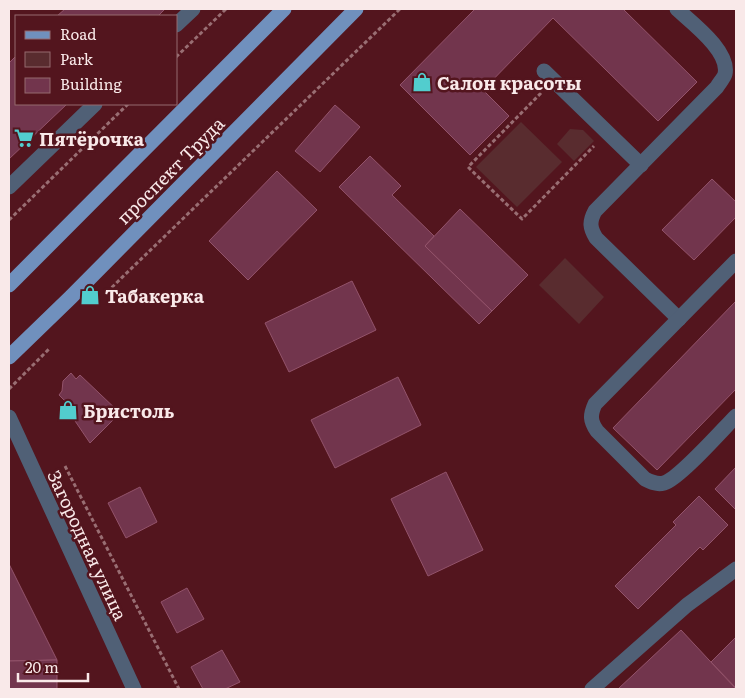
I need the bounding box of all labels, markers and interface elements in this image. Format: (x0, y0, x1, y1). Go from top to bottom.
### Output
legend (15, 15, 178, 105)
text: Road (60, 22, 96, 45)
text: Park (60, 47, 94, 70)
place label: Салон красоты (437, 69, 582, 96)
shop icon: Салон красоты (411, 71, 433, 93)
text: Building (60, 72, 122, 95)
street label: проспект Труда (110, 110, 230, 230)
place label: Пятёрочка (39, 125, 145, 152)
supermarket icon: Пятёрочка (13, 127, 35, 149)
place label: Табакерка (105, 282, 205, 309)
shop icon: Табакерка (79, 284, 101, 306)
place label: Бристоль (83, 397, 175, 424)
shop icon: Бристоль (57, 399, 79, 421)
street label: Загородная улица (41, 465, 135, 625)
scale bar (18, 650, 88, 682)
text: 20 m (25, 655, 59, 678)

